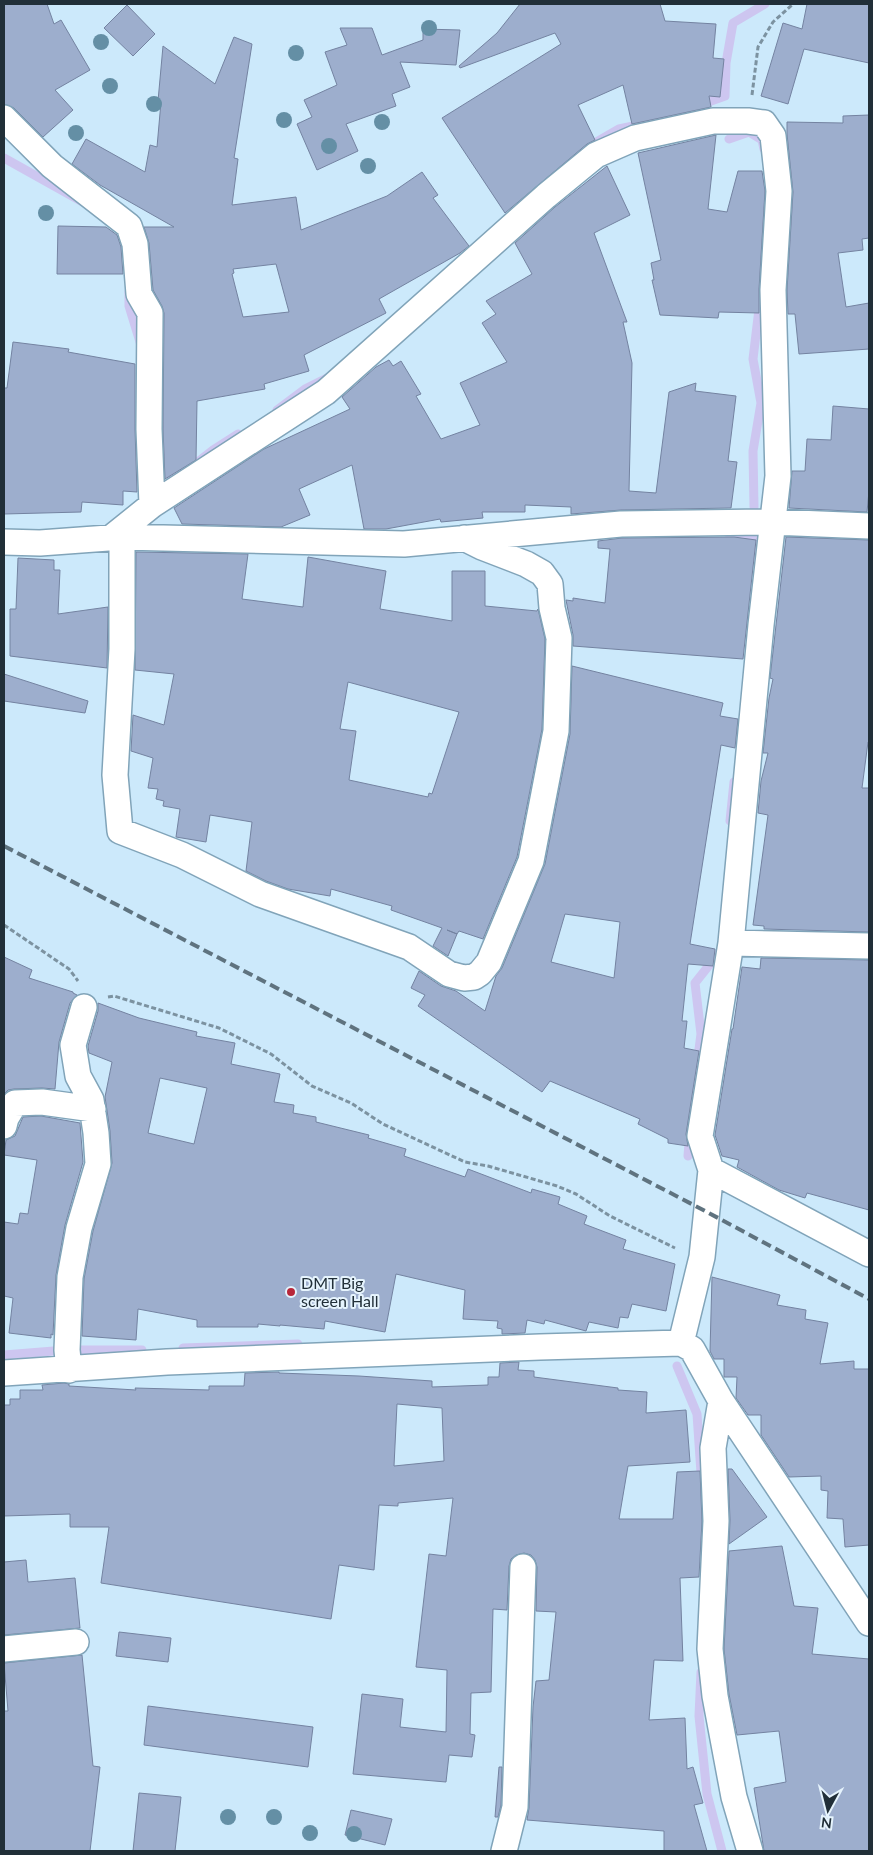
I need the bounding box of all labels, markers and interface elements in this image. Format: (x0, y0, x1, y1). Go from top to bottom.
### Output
place label: DMT Big screen Hall (301, 1273, 378, 1310)
marker: DMT Big screen Hall (285, 1286, 297, 1298)
north arrow (803, 1785, 853, 1835)
text: N (820, 1814, 833, 1832)

